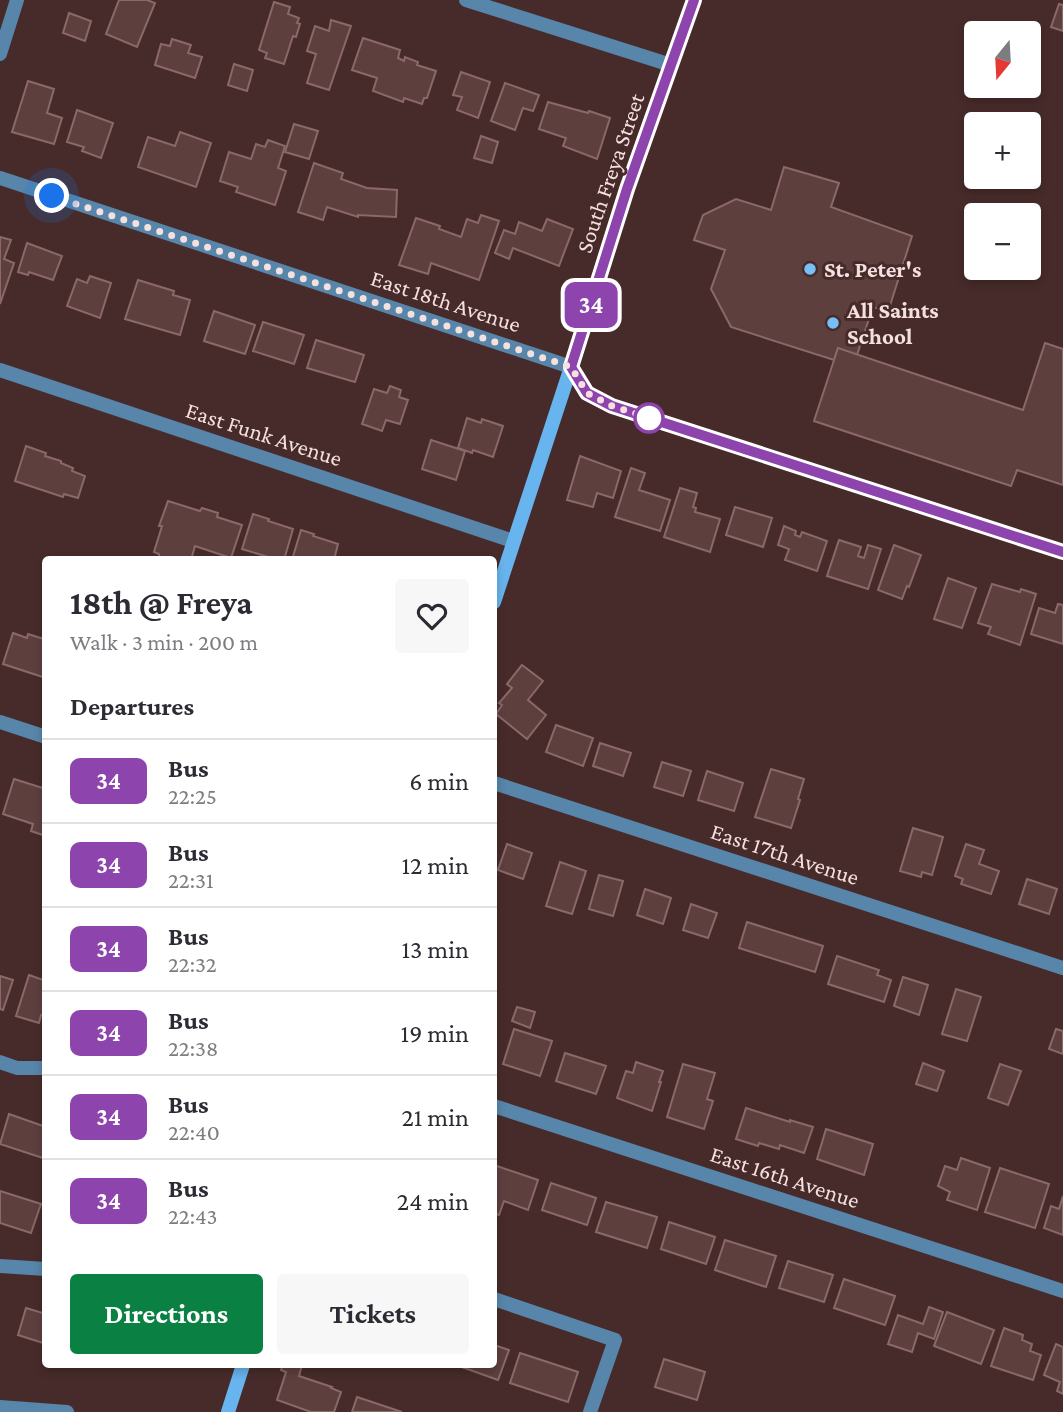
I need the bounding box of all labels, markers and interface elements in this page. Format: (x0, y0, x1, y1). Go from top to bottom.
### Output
north arrow (964, 21, 1041, 98)
map controls (964, 21, 1041, 280)
street label: South Freya Street (571, 90, 650, 256)
button: + (964, 112, 1041, 189)
your location (34, 178, 69, 213)
button: − (964, 203, 1041, 280)
place label: St. Peter's (824, 256, 921, 282)
marker: St. Peter's (802, 261, 818, 277)
street label: East 18th Avenue (368, 265, 524, 337)
line badge: 34 (560, 282, 622, 328)
text: 34 (579, 291, 603, 318)
place label: All Saints School (846, 297, 939, 349)
marker: All Saints School (825, 315, 841, 331)
street label: East Funk Avenue (183, 397, 345, 471)
unlabelled marker (634, 403, 664, 433)
button: heart (395, 579, 469, 653)
text: 18th @ Freya (70, 584, 253, 621)
text: Walk · 3 min · 200 m (70, 629, 258, 655)
text: Departures (70, 692, 194, 721)
text: Bus (168, 754, 209, 783)
text: 34 (96, 767, 121, 794)
text: 6 min (409, 767, 469, 796)
text: 22:25 (168, 783, 217, 809)
street label: East 17th Avenue (708, 818, 862, 890)
text: Bus (168, 838, 209, 867)
text: 34 (96, 851, 121, 878)
text: 12 min (401, 851, 469, 880)
text: 22:31 (168, 867, 214, 893)
text: Bus (168, 922, 209, 951)
text: 34 (96, 935, 121, 962)
text: 13 min (401, 935, 469, 964)
text: 22:32 (168, 951, 217, 977)
text: Bus (168, 1006, 209, 1035)
text: 34 (96, 1019, 121, 1046)
text: 19 min (401, 1019, 469, 1048)
text: 22:38 (168, 1035, 218, 1061)
text: Bus (168, 1090, 209, 1119)
text: 34 (96, 1103, 121, 1130)
text: 21 min (401, 1103, 469, 1132)
text: 22:40 (168, 1119, 220, 1145)
street label: East 16th Avenue (707, 1141, 863, 1213)
text: Bus (168, 1174, 209, 1203)
text: 34 (96, 1187, 121, 1214)
text: 24 min (397, 1187, 469, 1216)
text: 22:43 (168, 1203, 218, 1229)
button: Directions (70, 1274, 263, 1354)
button: Tickets (277, 1274, 469, 1354)

